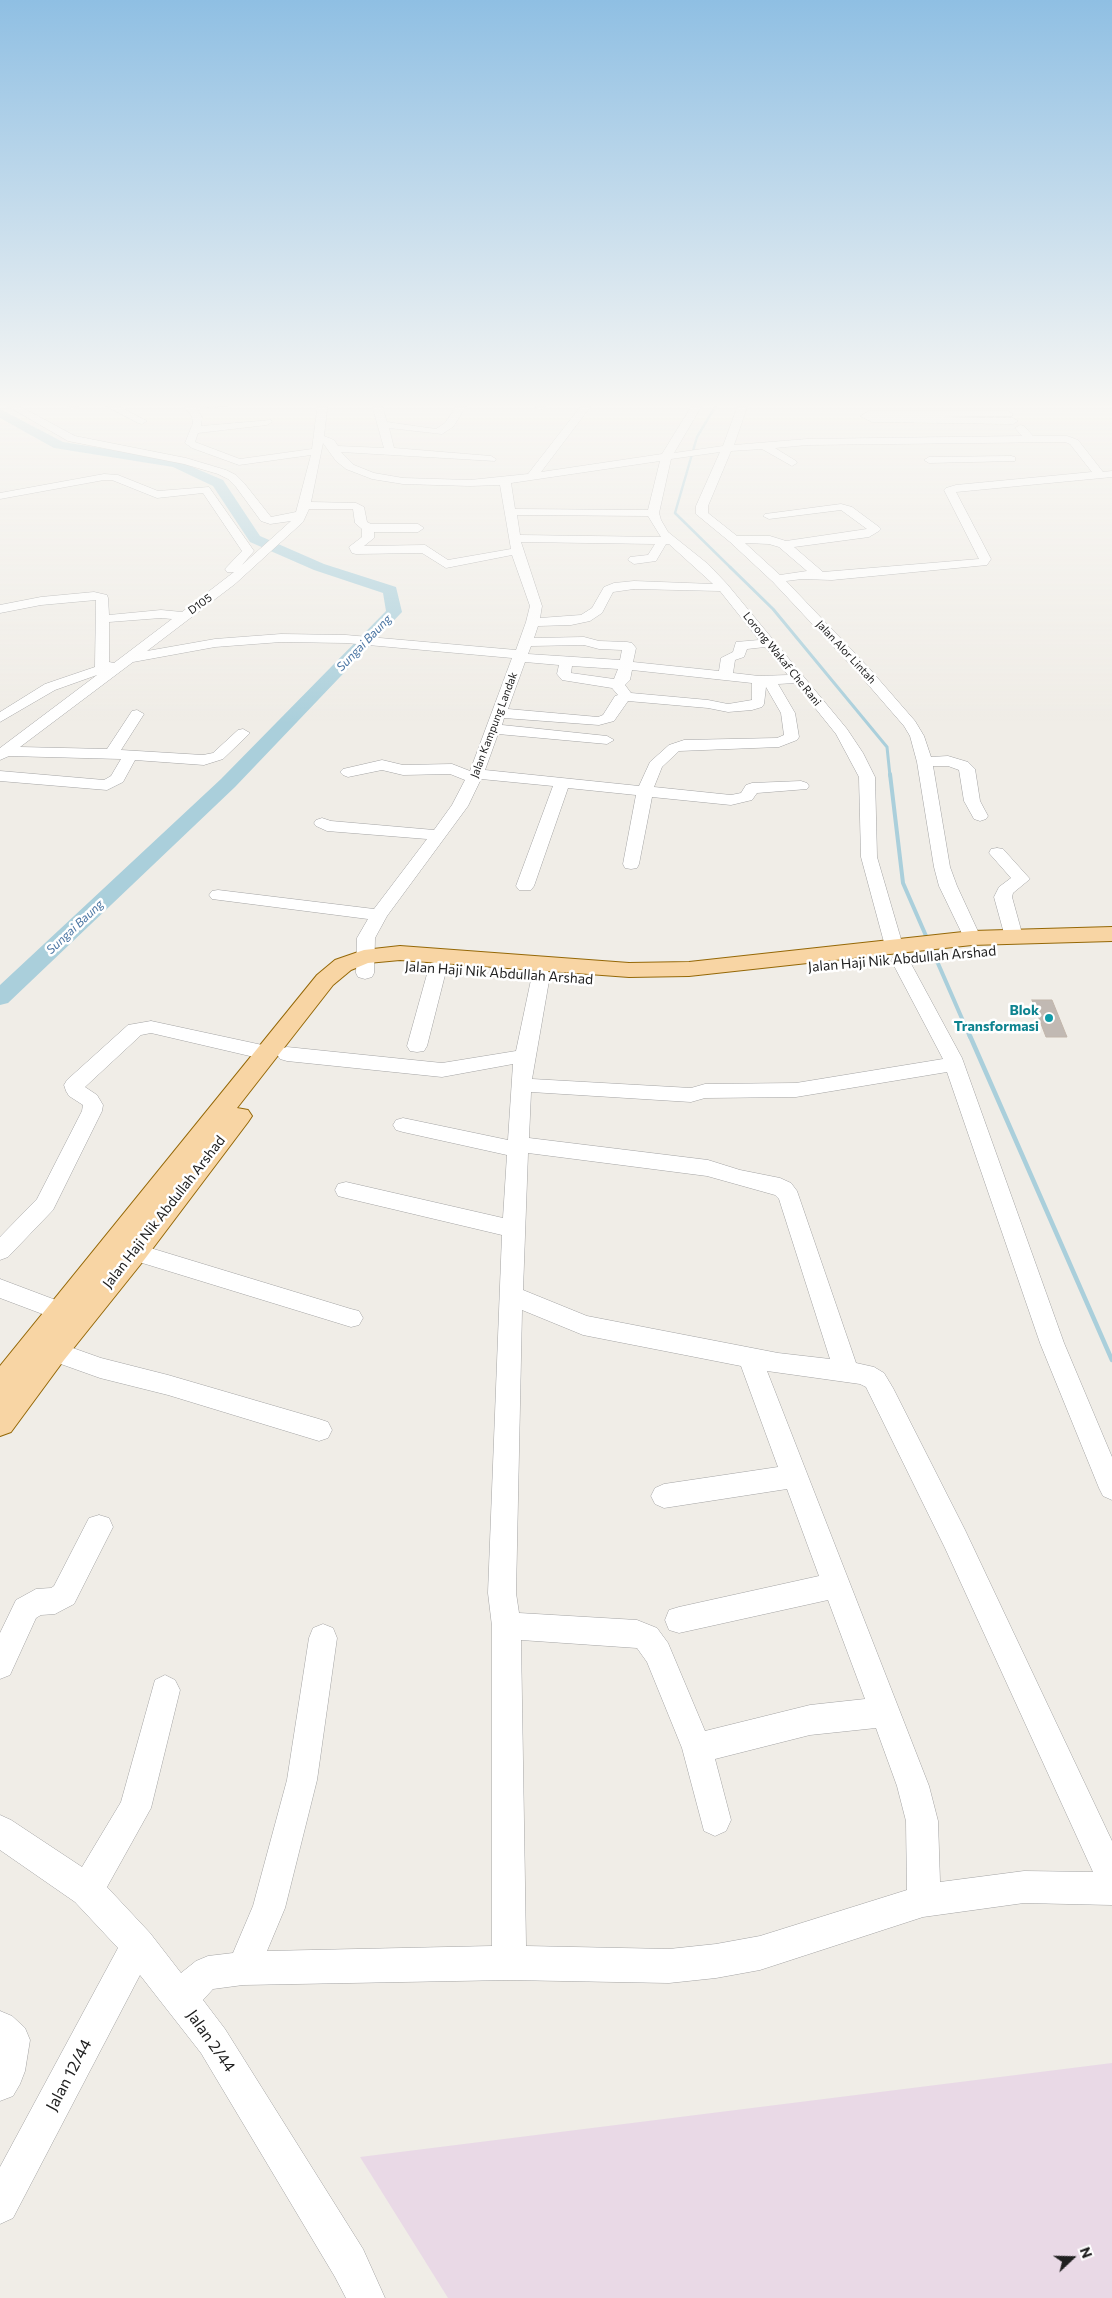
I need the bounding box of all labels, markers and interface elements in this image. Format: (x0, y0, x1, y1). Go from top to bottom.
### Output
street label: D105 (185, 591, 215, 617)
street label: Lorong Wakaf Che Rani (740, 610, 824, 708)
water label: Sungai Baung (334, 612, 394, 674)
street label: Jalan Alor Lintah (813, 618, 879, 686)
street label: Jalan Kampung Landak (468, 670, 520, 780)
water label: Sungai Baung (43, 897, 107, 957)
street label: Jalan Haji Nik Abdullah Arshad (807, 942, 997, 976)
street label: Jalan Haji Nik Abdullah Arshad (404, 958, 594, 988)
place label: Blok Transformasi (954, 1002, 1039, 1034)
marker: Blok Transformasi (1043, 1012, 1055, 1024)
street label: Jalan Haji Nik Abdullah Arshad (99, 1132, 229, 1292)
street label: Jalan 2/44 (183, 2006, 239, 2076)
street label: Jalan 12/44 (42, 2036, 96, 2114)
north arrow (1047, 2233, 1097, 2283)
text: N (1077, 2244, 1096, 2260)

